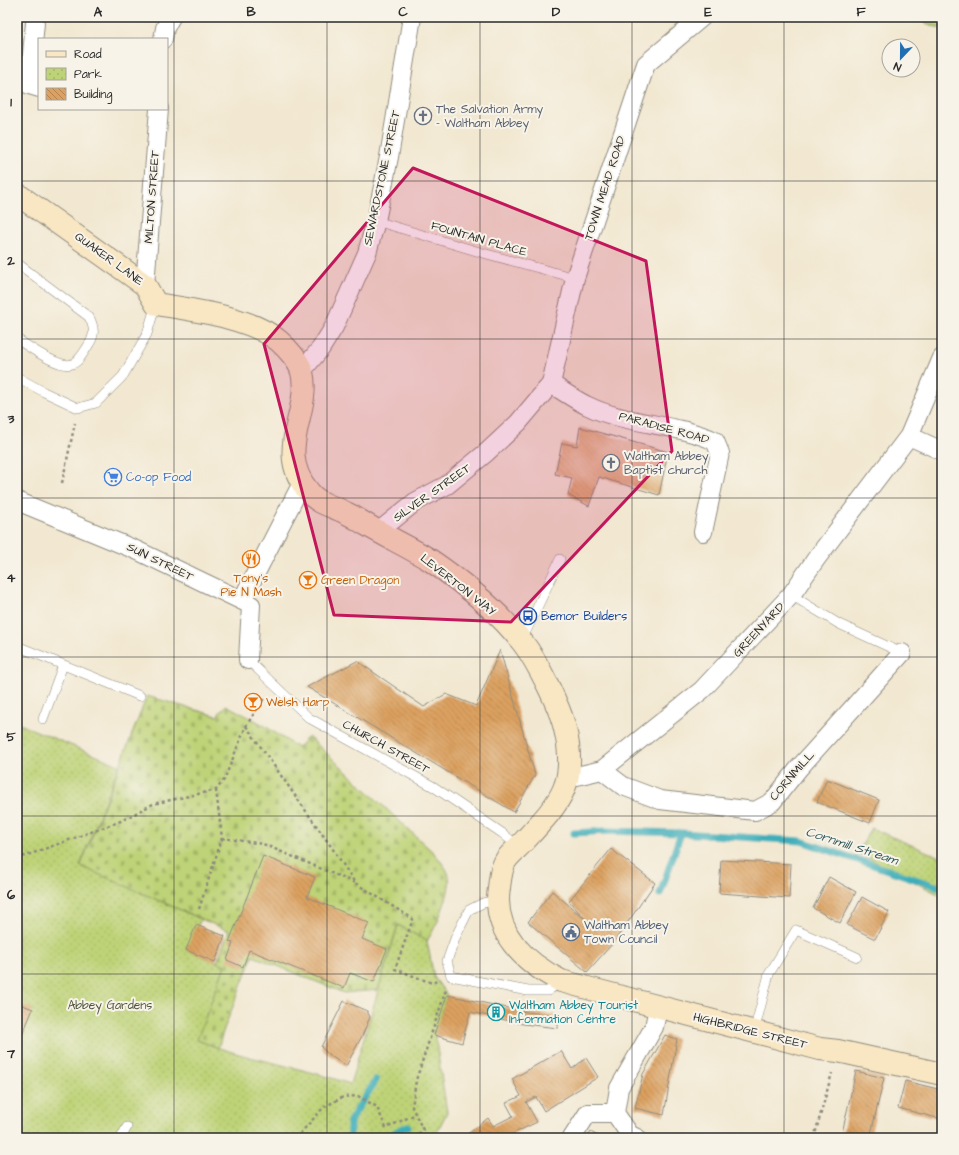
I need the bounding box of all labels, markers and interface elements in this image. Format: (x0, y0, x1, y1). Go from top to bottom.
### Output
text: A (94, 3, 103, 21)
text: B (246, 3, 256, 21)
text: C (398, 3, 408, 21)
text: D (552, 3, 561, 21)
text: E (704, 3, 712, 21)
text: F (856, 3, 866, 21)
legend (38, 38, 168, 110)
north arrow (881, 38, 921, 78)
text: Road (74, 46, 102, 63)
text: N (891, 59, 903, 75)
text: Park (74, 66, 102, 83)
text: Building (74, 86, 112, 104)
text: 1 (10, 93, 12, 111)
place label: The Salvation Army - Waltham Abbey (436, 101, 544, 133)
church icon: The Salvation Army - Waltham Abbey (413, 106, 433, 126)
street label: SEWARDSTONE STREET (359, 108, 405, 247)
street label: TOWN MEAD ROAD (580, 134, 630, 242)
street label: MILTON STREET (140, 149, 164, 244)
street label: FOUNTAIN PLACE (429, 217, 529, 261)
street label: QUAKER LANE (71, 228, 147, 290)
text: 2 (6, 252, 15, 270)
street label: PARADISE ROAD (617, 408, 711, 448)
text: 3 (7, 410, 15, 428)
place label: Waltham Abbey Baptist church (624, 448, 709, 479)
church icon: Waltham Abbey Baptist church (601, 453, 621, 473)
street label: SILVER STREET (390, 460, 475, 526)
supermarket icon: Co-op Food (103, 467, 123, 487)
place label: Co-op Food (126, 469, 191, 486)
street label: SUN STREET (124, 539, 197, 586)
restaurant icon: Tony's Pie N Mash (241, 549, 261, 569)
street label: LEVERTON WAY (417, 550, 500, 620)
text: 4 (7, 569, 16, 587)
place label: Tony's Pie N Mash (220, 570, 282, 601)
bar icon: Green Dragon (298, 570, 318, 590)
place label: Green Dragon (321, 572, 399, 590)
street label: GREENYARD (729, 599, 789, 661)
bus stop icon: Bemor Builders (518, 606, 538, 626)
place label: Bemor Builders (541, 608, 627, 625)
bar icon: Welsh Harp (243, 692, 263, 712)
place label: Welsh Harp (266, 694, 329, 711)
street label: CHURCH STREET (339, 716, 433, 778)
text: 5 (6, 728, 16, 746)
street label: CORNMILL (766, 747, 819, 805)
water label: Cornmill Stream (804, 823, 902, 870)
text: 6 (7, 886, 16, 904)
place label: Waltham Abbey Town Council (584, 917, 669, 948)
public building icon: Waltham Abbey Town Council (561, 922, 581, 942)
park label: Abbey Gardens (68, 997, 152, 1015)
place label: Waltham Abbey Tourist Information Centre (509, 997, 638, 1028)
building icon: Waltham Abbey Tourist Information Centre (486, 1002, 506, 1022)
street label: HIGHBRIDGE STREET (691, 1009, 809, 1054)
text: 7 (6, 1045, 16, 1063)

